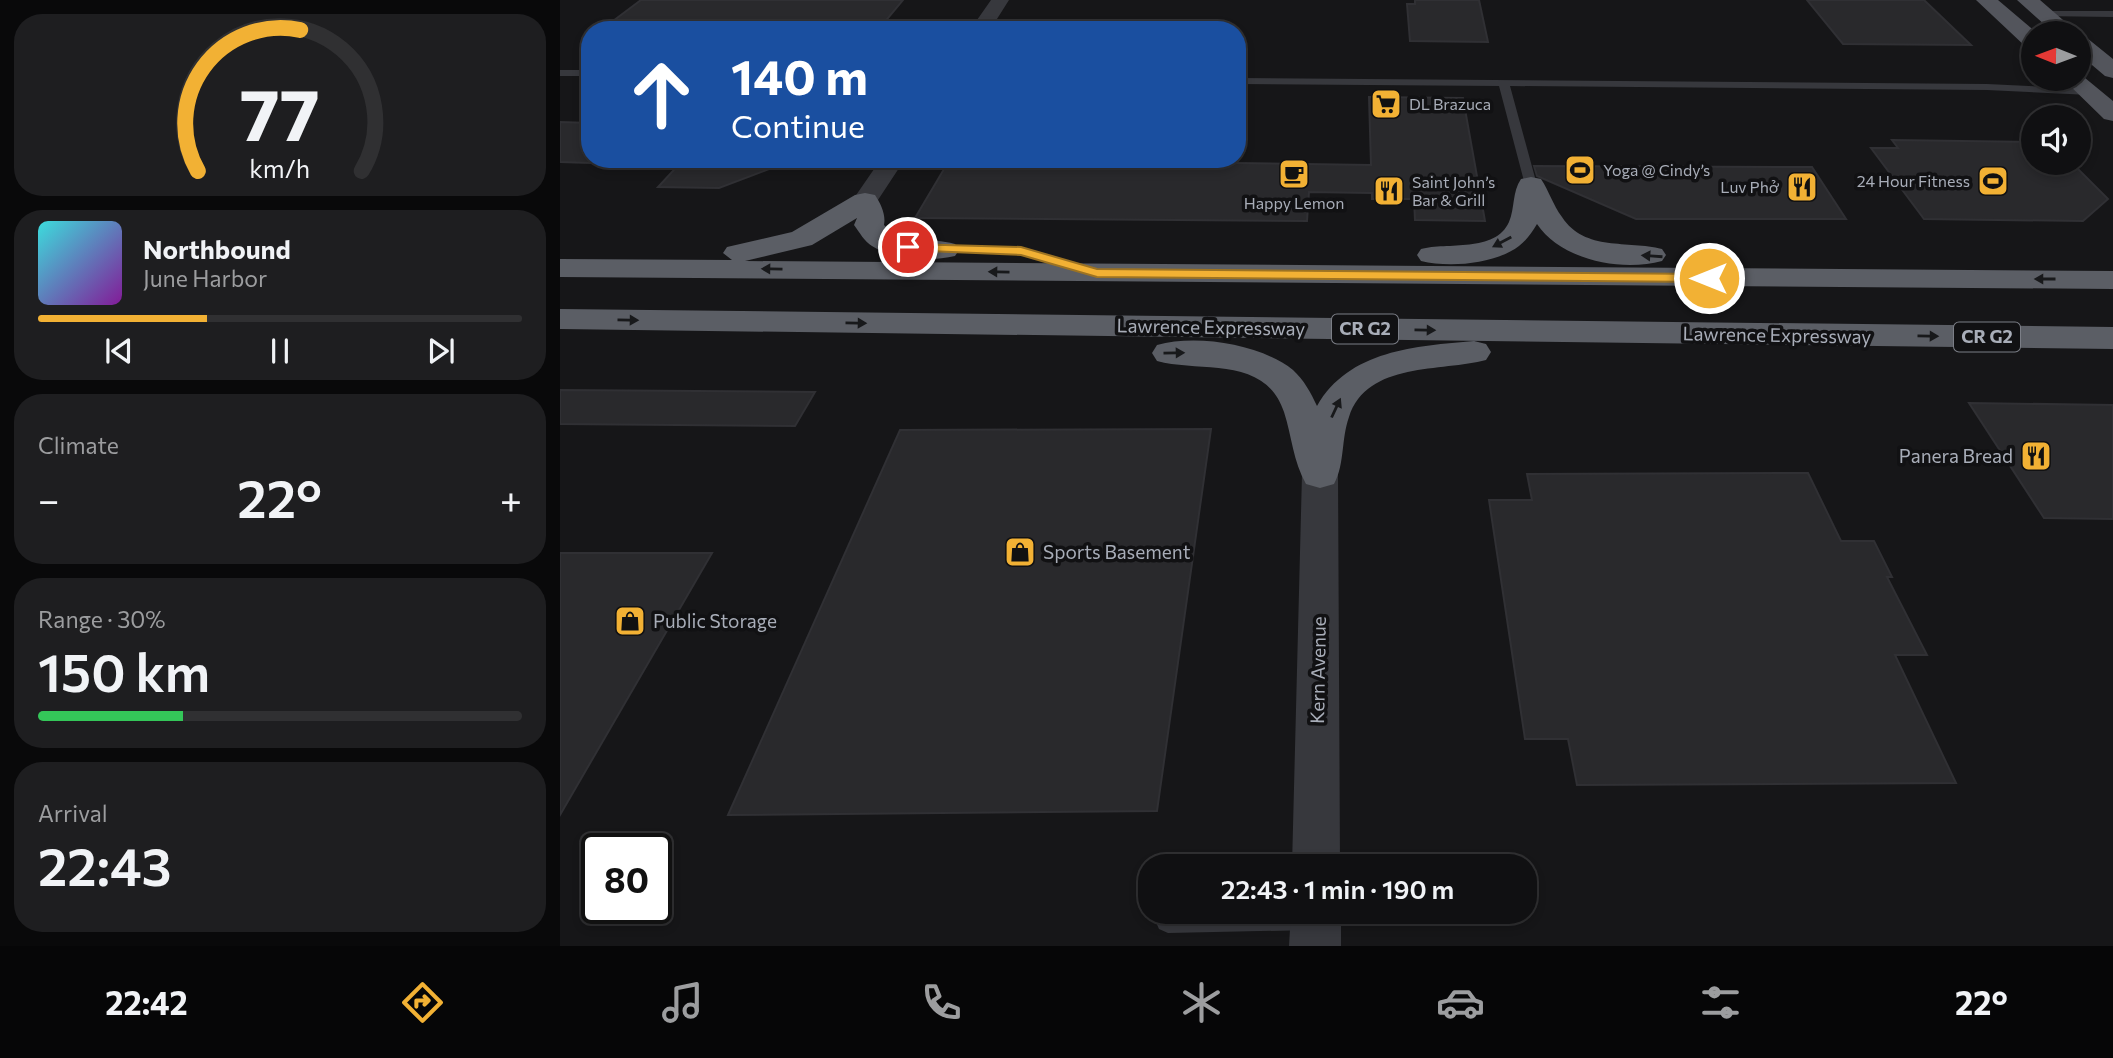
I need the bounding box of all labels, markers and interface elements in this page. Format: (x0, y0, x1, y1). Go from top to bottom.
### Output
north arrow (2021, 21, 2091, 91)
map controls (2021, 21, 2091, 175)
text: 140 m (731, 45, 868, 105)
icon: ahead (616, 49, 707, 140)
text: 77 (240, 67, 320, 156)
supermarket icon: DL Brazuca (1369, 87, 1403, 121)
place label: DL Brazuca (1409, 94, 1491, 113)
text: Continue (731, 105, 865, 145)
button: sound (2021, 105, 2091, 175)
text: km/h (250, 153, 310, 183)
sports icon: Yoga @ Cindy’s (1563, 153, 1597, 187)
cafe icon: Happy Lemon (1277, 157, 1311, 191)
place label: Yoga @ Cindy’s (1603, 160, 1710, 179)
sports icon: 24 Hour Fitness (1976, 164, 2010, 198)
restaurant icon: Luv Phở (1785, 170, 1819, 204)
place label: 24 Hour Fitness (1857, 171, 1970, 190)
place label: Saint John’s Bar & Grill (1412, 172, 1495, 209)
restaurant icon: Saint John’s Bar & Grill (1372, 174, 1406, 208)
place label: Luv Phở (1720, 177, 1780, 196)
place label: Happy Lemon (1244, 193, 1344, 212)
pin (878, 217, 938, 277)
icon: arrive (889, 228, 927, 266)
text: Northbound (143, 233, 291, 264)
one-way arrow (1493, 236, 1512, 248)
position arrow (1672, 241, 1746, 315)
one-way arrow (1640, 250, 1662, 261)
text: June Harbor (143, 264, 267, 292)
one-way arrow (760, 264, 782, 275)
one-way arrow (988, 266, 1010, 278)
one-way arrow (2034, 274, 2056, 285)
street label: Lawrence Expressway (1117, 313, 1306, 340)
one-way arrow (617, 314, 639, 326)
road number: CR G2 (1332, 314, 1398, 344)
one-way arrow (845, 317, 867, 328)
street label: Lawrence Expressway (1683, 321, 1872, 348)
road number: CR G2 (1954, 323, 2020, 352)
one-way arrow (1414, 324, 1436, 336)
one-way arrow (1918, 331, 1940, 342)
icon: previous (100, 332, 138, 370)
icon: pause (261, 332, 299, 370)
icon: next (422, 332, 460, 370)
one-way arrow (1164, 347, 1186, 358)
one-way arrow (1330, 398, 1342, 418)
text: Climate (38, 431, 119, 459)
restaurant icon: Panera Bread (2019, 439, 2053, 473)
place label: Panera Bread (1899, 444, 2013, 467)
text: 22° (237, 465, 322, 529)
text: − (38, 475, 60, 522)
text: + (500, 475, 522, 522)
shop icon: Sports Basement (1003, 535, 1037, 569)
place label: Sports Basement (1043, 540, 1191, 563)
shop icon: Public Storage (613, 604, 647, 638)
text: Range · 30% (38, 605, 166, 633)
place label: Public Storage (653, 609, 777, 632)
street label: Kern Avenue (1305, 616, 1330, 724)
text: 150 km (38, 639, 210, 703)
text: Arrival (38, 799, 108, 827)
text: 22:43 (38, 833, 172, 897)
speed limit sign: 80 (581, 833, 672, 924)
text: 22:43 · 1 min · 190 m (1221, 873, 1454, 904)
icon: directions (398, 978, 447, 1027)
icon: music (658, 978, 707, 1027)
icon: phone (917, 978, 966, 1027)
icon: climate (1177, 978, 1226, 1027)
icon: car (1436, 978, 1485, 1027)
icon: filters (1696, 978, 1745, 1027)
text: 22:42 (105, 982, 188, 1022)
text: 22° (1955, 982, 2008, 1022)

